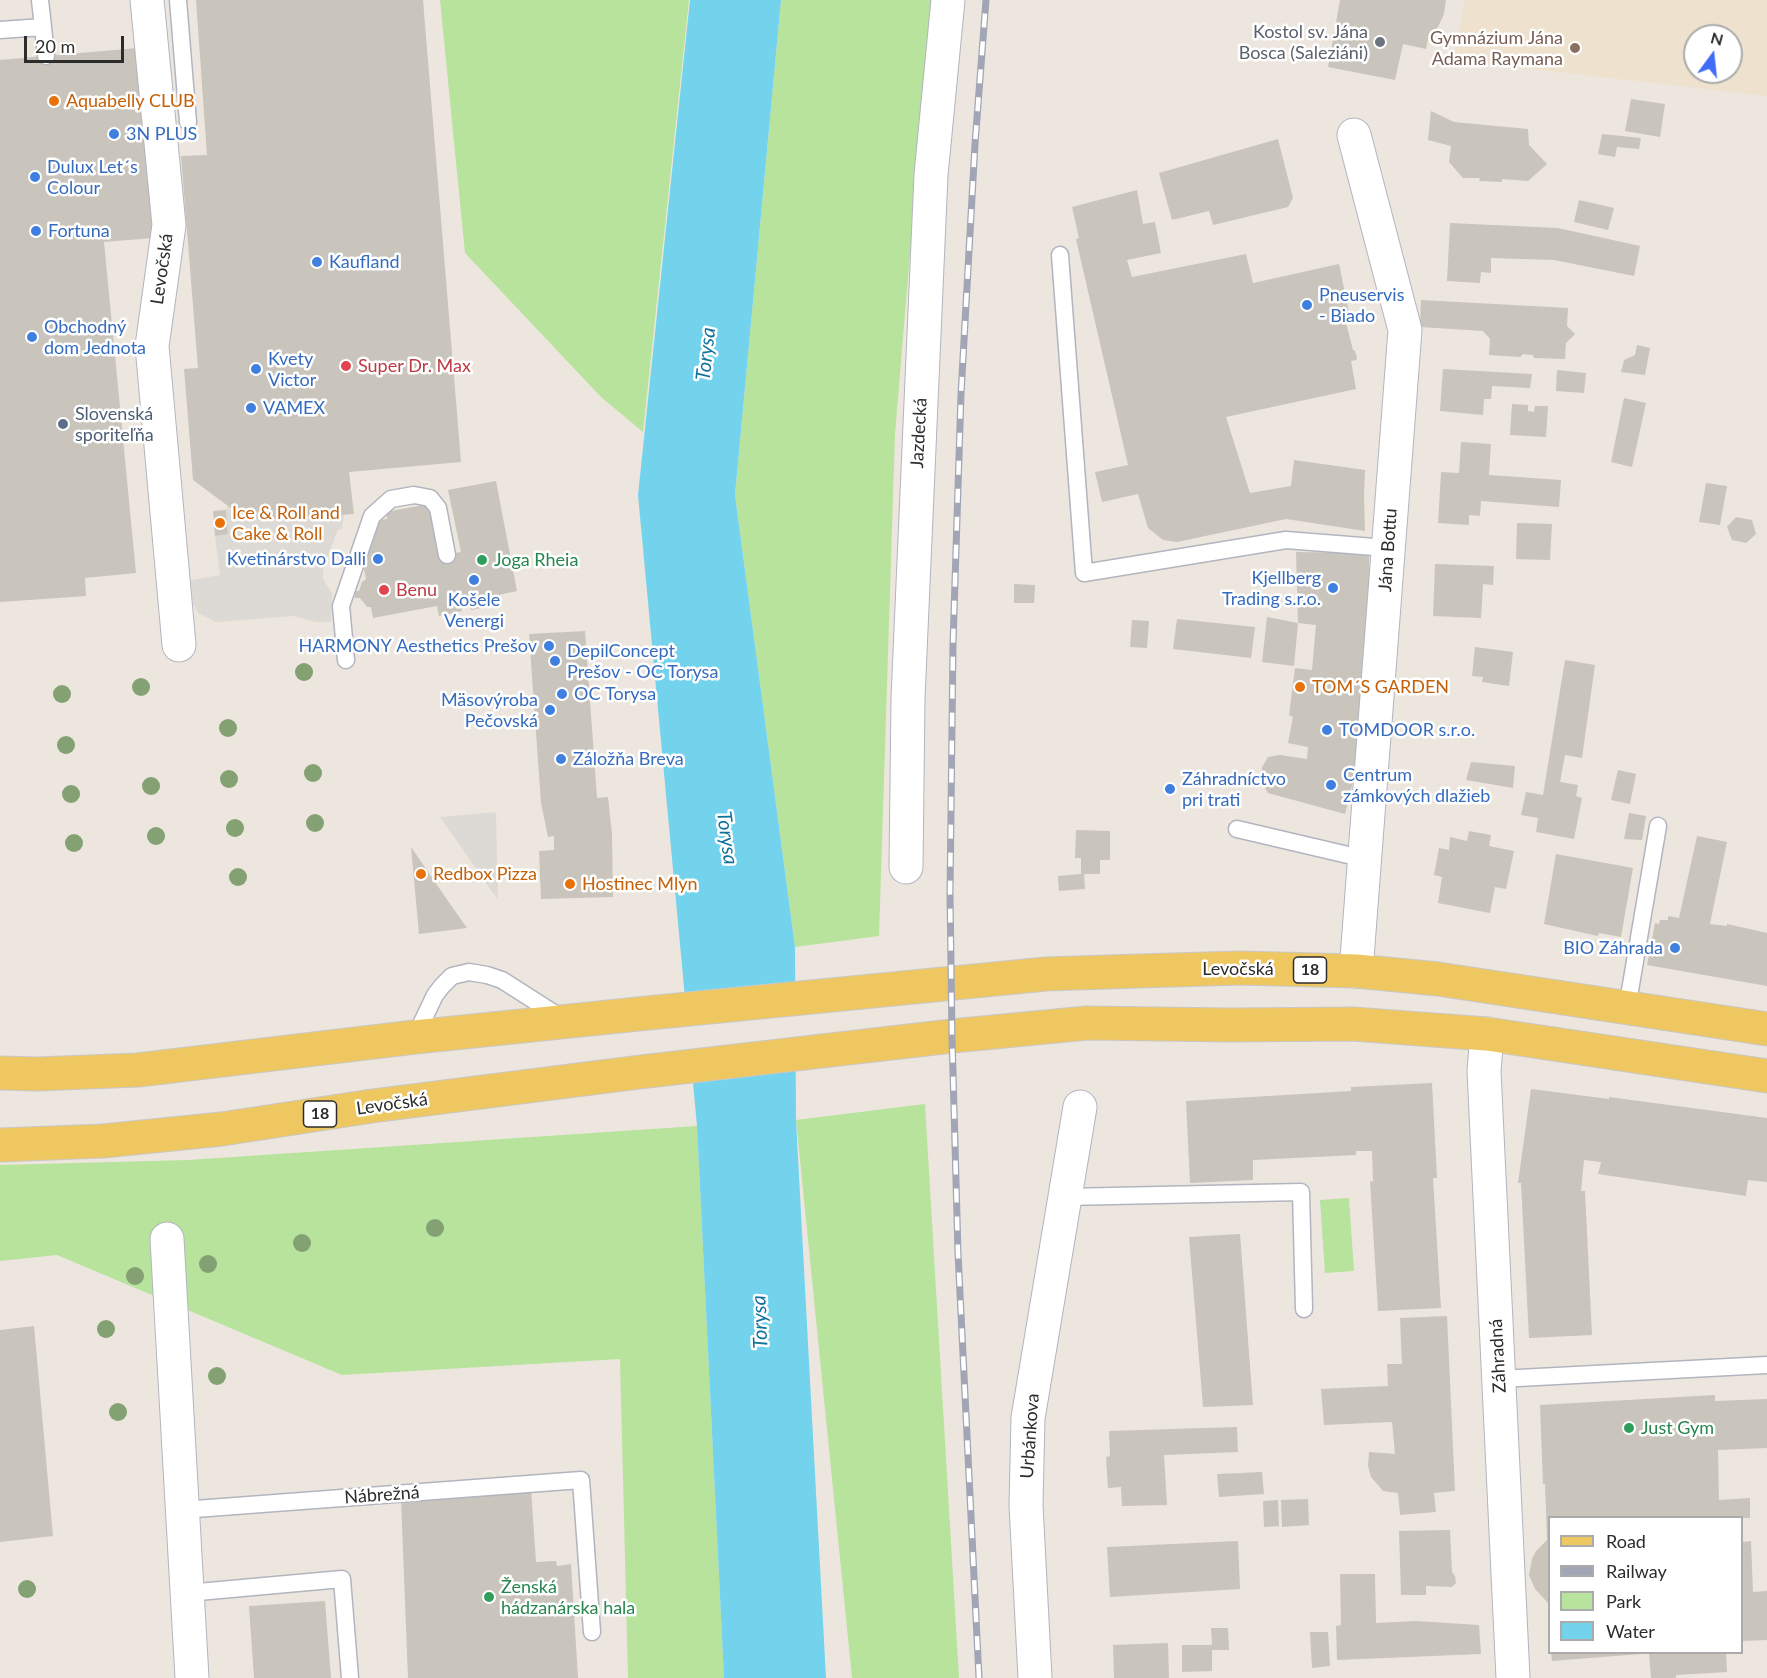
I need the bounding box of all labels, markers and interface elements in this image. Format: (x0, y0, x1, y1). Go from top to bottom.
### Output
place label: Kostol sv. Jána Bosca (Saleziáni) (1239, 21, 1368, 63)
scale bar (27, 24, 128, 62)
north arrow (1683, 24, 1743, 84)
place label: Gymnázium Jána Adama Raymana (1430, 27, 1563, 70)
text: N (1709, 27, 1726, 49)
text: 20 m (35, 35, 75, 57)
marker: Kostol sv. Jána Bosca (Saleziáni) (1373, 35, 1387, 49)
marker: Gymnázium Jána Adama Raymana (1568, 41, 1582, 55)
place label: Aquabelly CLUB (66, 90, 195, 112)
marker: Aquabelly CLUB (47, 94, 61, 108)
place label: 3N PLUS (126, 123, 197, 145)
marker: 3N PLUS (107, 127, 121, 141)
place label: Dulux Let´s Colour (47, 156, 138, 198)
marker: Dulux Let´s Colour (28, 170, 42, 184)
place label: Fortuna (48, 220, 110, 242)
marker: Fortuna (29, 224, 43, 238)
street label: Levočská (146, 232, 178, 306)
place label: Kaufland (329, 251, 400, 273)
marker: Kaufland (310, 255, 324, 269)
place label: Pneuservis - Biado (1319, 284, 1404, 326)
marker: Pneuservis - Biado (1300, 298, 1314, 312)
place label: Obchodný dom Jednota (44, 316, 146, 358)
water label: Torysa (691, 326, 721, 382)
marker: Obchodný dom Jednota (25, 330, 39, 344)
place label: Kvety Victor (268, 348, 316, 391)
place label: Super Dr. Max (358, 355, 471, 377)
marker: Super Dr. Max (339, 359, 353, 373)
marker: Kvety Victor (249, 362, 263, 376)
place label: VAMEX (263, 397, 325, 419)
street label: Jazdecká (906, 397, 932, 469)
marker: VAMEX (244, 401, 258, 415)
place label: Slovenská sporiteľňa (75, 403, 154, 446)
marker: Slovenská sporiteľňa (56, 417, 70, 431)
place label: Ice & Roll and Cake & Roll (232, 502, 340, 544)
street label: Jána Bottu (1374, 508, 1402, 592)
marker: Ice & Roll and Cake & Roll (213, 516, 227, 530)
place label: Kvetinárstvo Dalli (227, 548, 366, 570)
place label: Joga Rheia (494, 549, 578, 571)
marker: Kvetinárstvo Dalli (371, 552, 385, 566)
marker: Joga Rheia (475, 553, 489, 567)
place label: Kjellberg Trading s.r.o. (1222, 567, 1321, 610)
marker: Košele Venergi (467, 573, 481, 587)
place label: Benu (396, 579, 437, 601)
marker: Kjellberg Trading s.r.o. (1326, 581, 1340, 595)
marker: Benu (377, 583, 391, 597)
place label: Košele Venergi (444, 589, 504, 632)
place label: HARMONY Aesthetics Prešov (298, 635, 537, 657)
marker: HARMONY Aesthetics Prešov (542, 639, 556, 653)
place label: DepilConcept Prešov - OC Torysa (567, 640, 718, 682)
marker: DepilConcept Prešov - OC Torysa (548, 654, 562, 668)
place label: TOM´S GARDEN (1312, 676, 1449, 698)
marker: TOM´S GARDEN (1293, 680, 1307, 694)
place label: OC Torysa (574, 683, 656, 705)
marker: OC Torysa (555, 687, 569, 701)
place label: Mäsovýroba Pečovská (441, 689, 538, 732)
marker: Mäsovýroba Pečovská (543, 703, 557, 717)
place label: TOMDOOR s.r.o. (1339, 719, 1475, 741)
marker: TOMDOOR s.r.o. (1320, 723, 1334, 737)
place label: Záložňa Breva (573, 748, 684, 770)
marker: Záložňa Breva (554, 752, 568, 766)
place label: Centrum zámkových dlažieb (1343, 764, 1490, 806)
place label: Záhradníctvo pri trati (1182, 768, 1286, 810)
marker: Centrum zámkových dlažieb (1324, 778, 1338, 792)
marker: Záhradníctvo pri trati (1163, 782, 1177, 796)
water label: Torysa (711, 810, 743, 866)
place label: Redbox Pizza (433, 863, 537, 885)
marker: Redbox Pizza (414, 867, 428, 881)
place label: Hostinec Mlyn (582, 873, 697, 895)
marker: Hostinec Mlyn (563, 877, 577, 891)
place label: BIO Záhrada (1563, 937, 1663, 959)
marker: BIO Záhrada (1668, 941, 1682, 955)
road number: 18 (1294, 957, 1326, 983)
street label: Levočská (1202, 958, 1274, 980)
street label: Levočská (355, 1088, 429, 1120)
road number: 18 (304, 1101, 336, 1127)
water label: Torysa (747, 1295, 773, 1349)
street label: Záhradná (1485, 1318, 1511, 1394)
street label: Urbánkova (1016, 1393, 1044, 1479)
place label: Just Gym (1641, 1417, 1714, 1439)
marker: Just Gym (1622, 1421, 1636, 1435)
street label: Nábrežná (344, 1482, 420, 1508)
legend (1548, 1516, 1743, 1654)
text: Road (1606, 1530, 1646, 1552)
text: Railway (1606, 1560, 1667, 1582)
place label: Ženská hádzanárska hala (501, 1576, 635, 1618)
marker: Ženská hádzanárska hala (482, 1590, 496, 1604)
text: Park (1606, 1590, 1641, 1612)
text: Water (1606, 1620, 1655, 1642)

